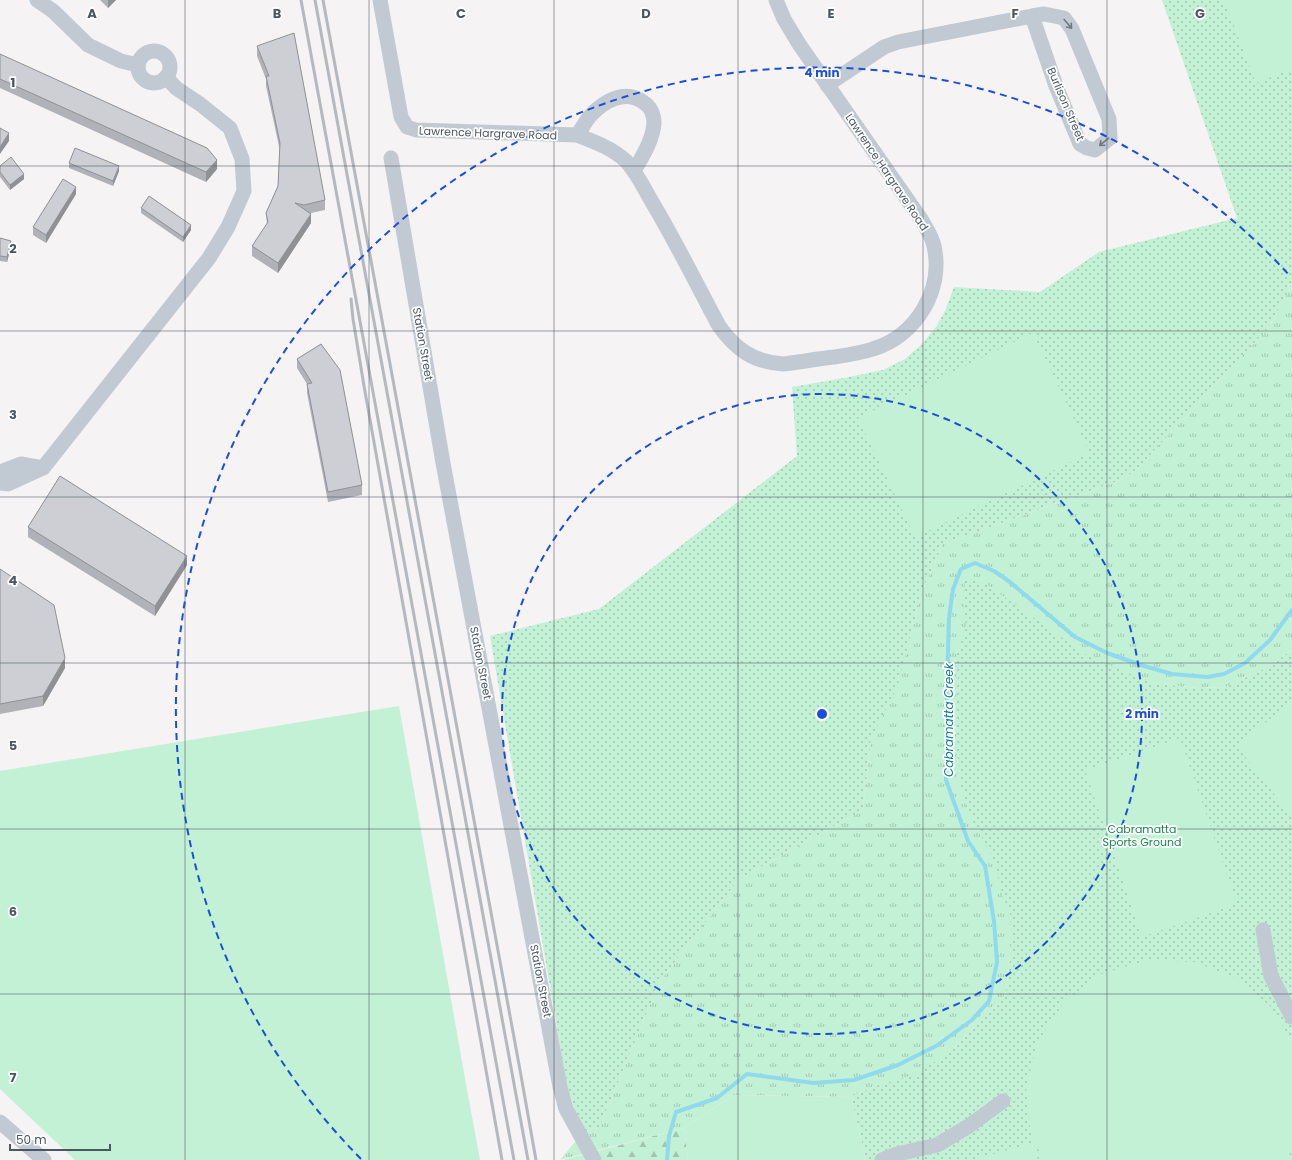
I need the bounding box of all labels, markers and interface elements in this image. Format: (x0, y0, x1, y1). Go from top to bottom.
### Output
text: A (87, 4, 97, 23)
text: B (273, 4, 282, 23)
text: C (456, 4, 466, 23)
text: D (641, 4, 651, 23)
text: E (827, 4, 835, 23)
text: F (1011, 4, 1019, 23)
text: G (1195, 4, 1205, 23)
one-way arrow (1063, 18, 1072, 29)
text: 4 min (804, 64, 840, 81)
street label: Burlison Street (1043, 65, 1089, 143)
text: 1 (11, 73, 15, 92)
street label: Lawrence Hargrave Road (842, 110, 932, 234)
street label: Lawrence Hargrave Road (419, 123, 557, 143)
one-way arrow (1099, 138, 1110, 147)
text: 2 (9, 239, 17, 258)
street label: Station Street (409, 306, 437, 382)
text: 3 (9, 405, 17, 424)
text: 4 (9, 571, 18, 590)
street label: Station Street (466, 625, 496, 701)
water label: Cabramatta Creek (940, 662, 957, 777)
text: 2 min (1125, 705, 1159, 722)
centre of rings (815, 707, 829, 721)
text: 5 (9, 736, 17, 755)
park label: Cabramatta Sports Ground (1103, 821, 1181, 850)
text: 6 (9, 902, 17, 921)
street label: Station Street (526, 943, 556, 1019)
text: 7 (10, 1068, 17, 1087)
scale bar (10, 1126, 110, 1152)
text: 50 m (16, 1131, 47, 1148)

